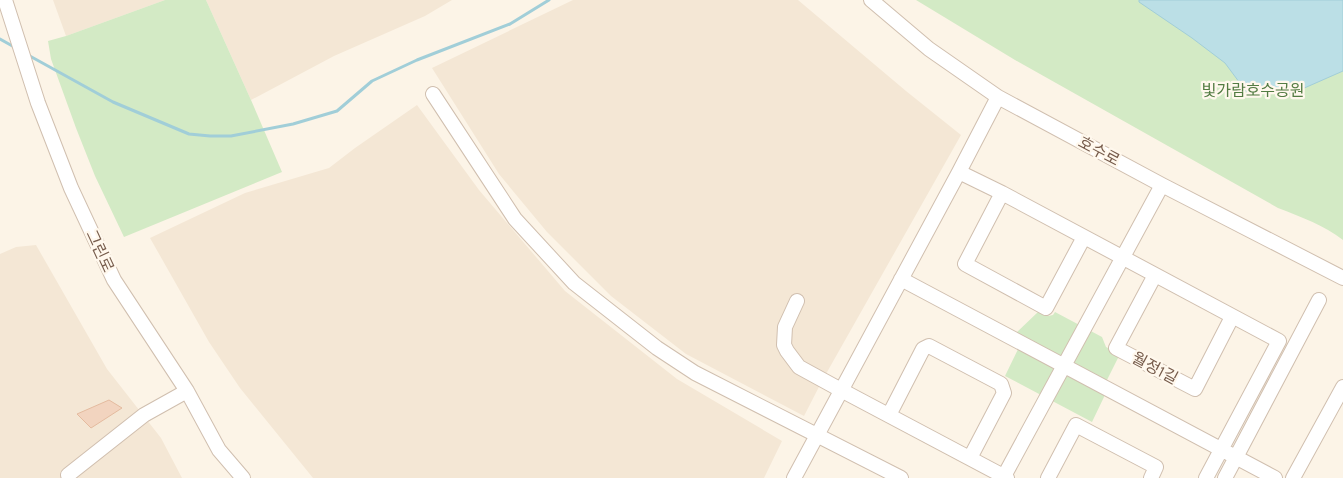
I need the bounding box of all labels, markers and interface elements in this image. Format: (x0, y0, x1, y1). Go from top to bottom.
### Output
park label: 빛가람호수공원 (1201, 81, 1305, 100)
street label: 호수로 (1075, 132, 1123, 170)
street label: 그린로 (82, 227, 118, 275)
street label: 월정1길 (1129, 348, 1181, 388)

